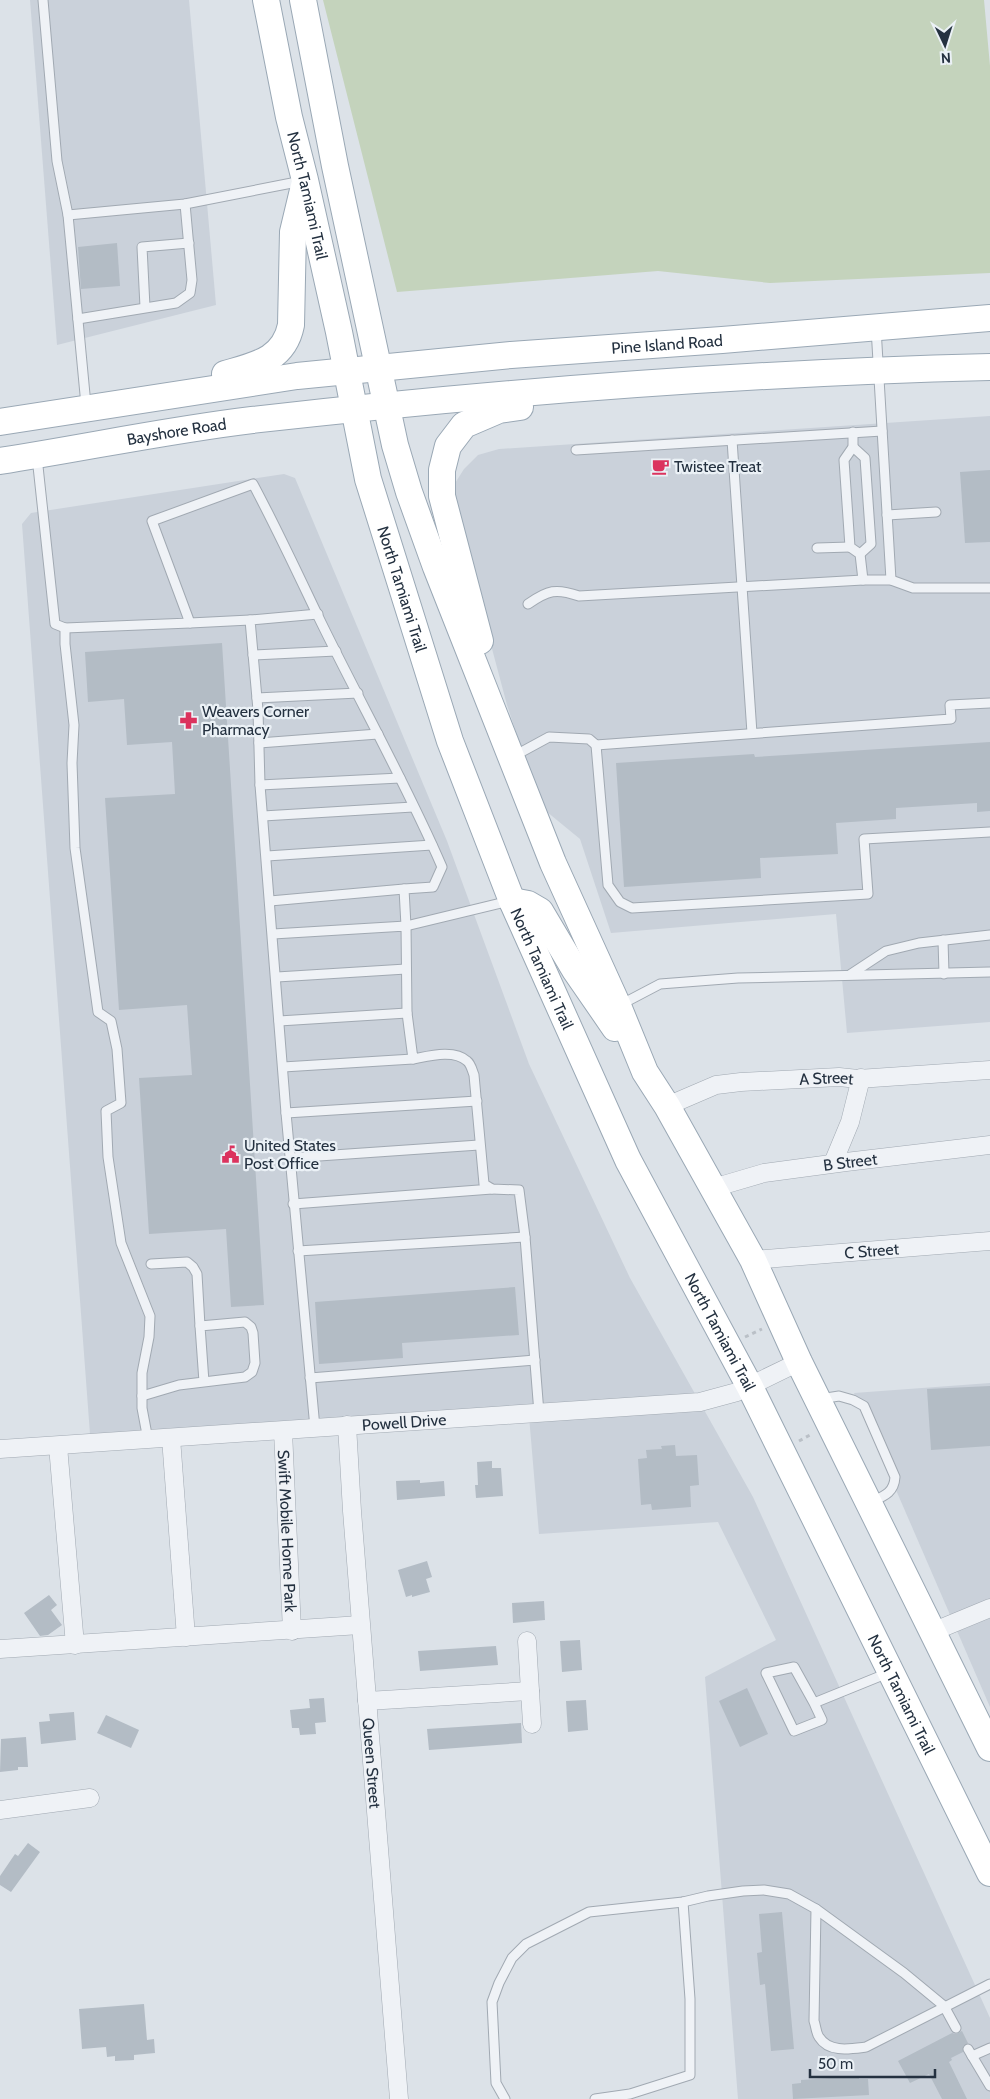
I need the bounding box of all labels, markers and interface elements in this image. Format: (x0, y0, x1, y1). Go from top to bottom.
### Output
north arrow (920, 20, 970, 70)
text: N (940, 49, 951, 67)
street label: North Tamiami Trail (284, 129, 332, 262)
street label: Pine Island Road (611, 330, 723, 357)
street label: Bayshore Road (125, 414, 227, 449)
cafe icon: Twistee Treat (650, 456, 670, 476)
place label: Twistee Treat (674, 457, 762, 476)
street label: North Tamiami Trail (374, 524, 431, 654)
place label: Weavers Corner Pharmacy (202, 702, 310, 739)
pharmacy icon: Weavers Corner Pharmacy (178, 710, 198, 730)
street label: North Tamiami Trail (507, 905, 578, 1032)
street label: A Street (799, 1067, 855, 1089)
place label: United States Post Office (244, 1136, 336, 1173)
public building icon: United States Post Office (220, 1144, 240, 1164)
street label: B Street (822, 1149, 879, 1174)
street label: C Street (844, 1239, 900, 1262)
street label: North Tamiami Trail (681, 1270, 760, 1394)
street label: Powell Drive (361, 1410, 447, 1434)
street label: Swift Mobile Home Park (274, 1449, 301, 1613)
street label: North Tamiami Trail (864, 1631, 939, 1757)
street label: Queen Street (359, 1717, 385, 1810)
scale bar (810, 2046, 935, 2078)
text: 50 m (818, 2055, 853, 2073)

